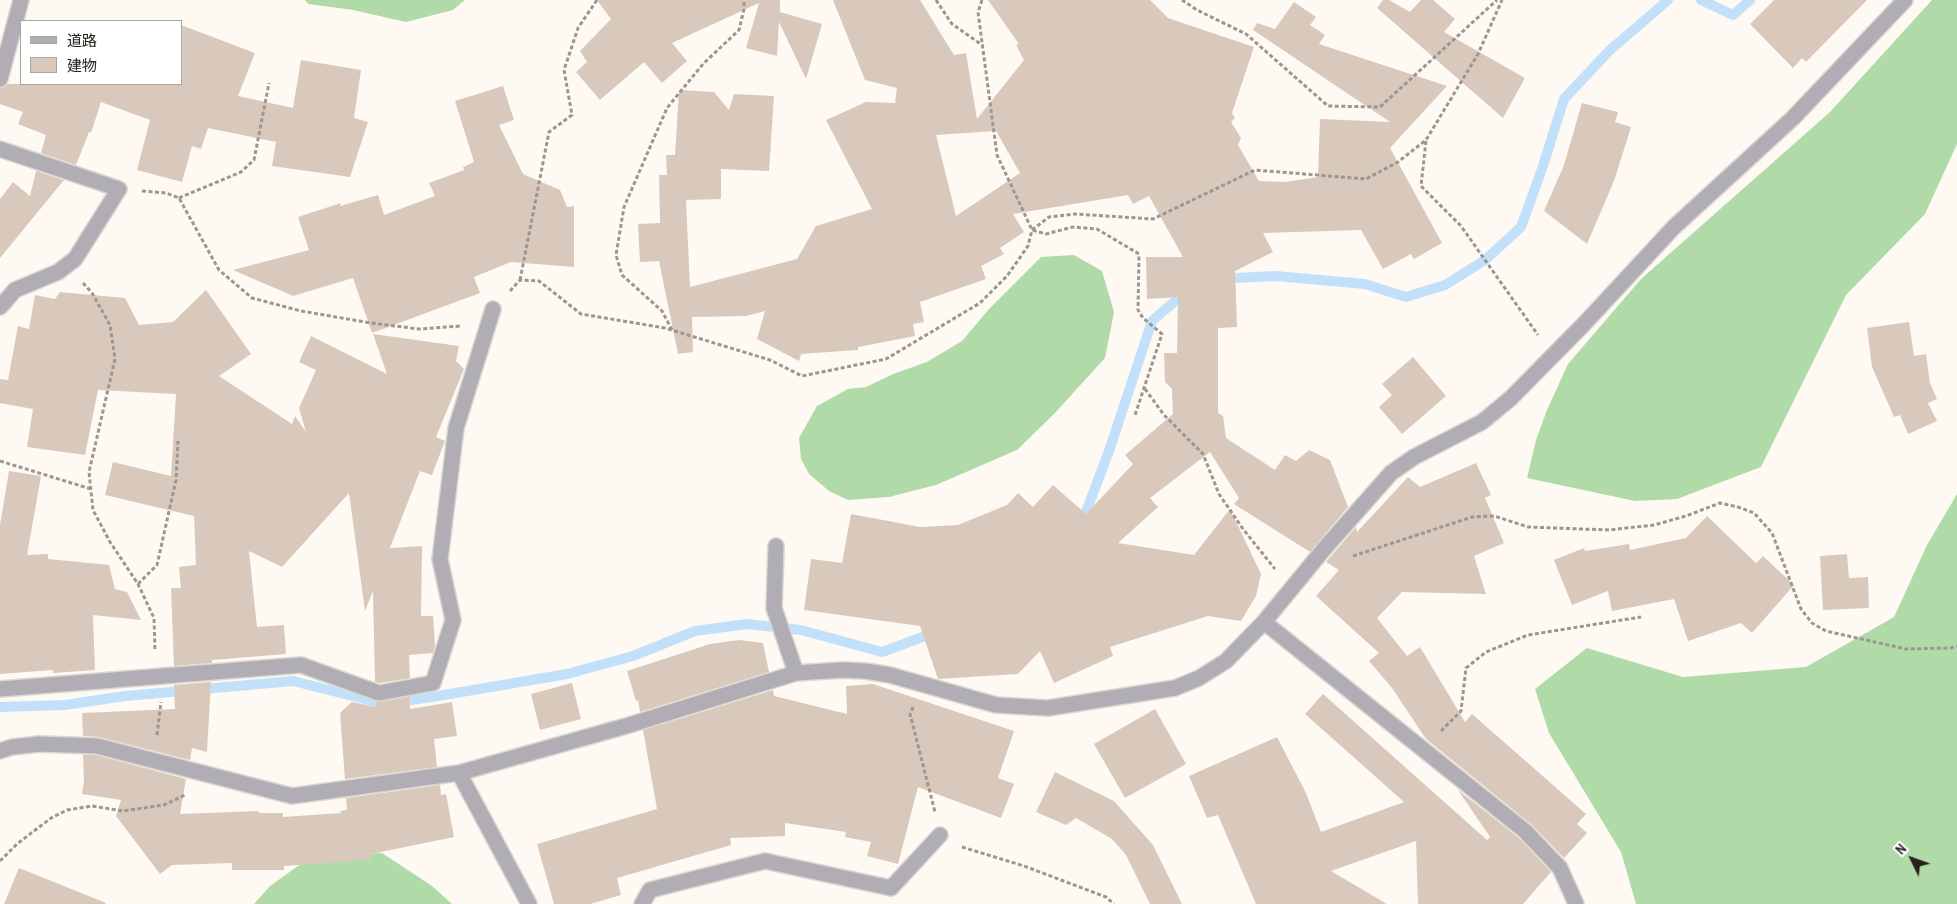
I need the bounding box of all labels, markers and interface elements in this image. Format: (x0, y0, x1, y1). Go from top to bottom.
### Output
legend (20, 20, 182, 85)
text: 道路 (67, 30, 97, 51)
text: 建物 (67, 55, 97, 76)
north arrow (1887, 834, 1937, 884)
text: N (1891, 840, 1910, 858)

